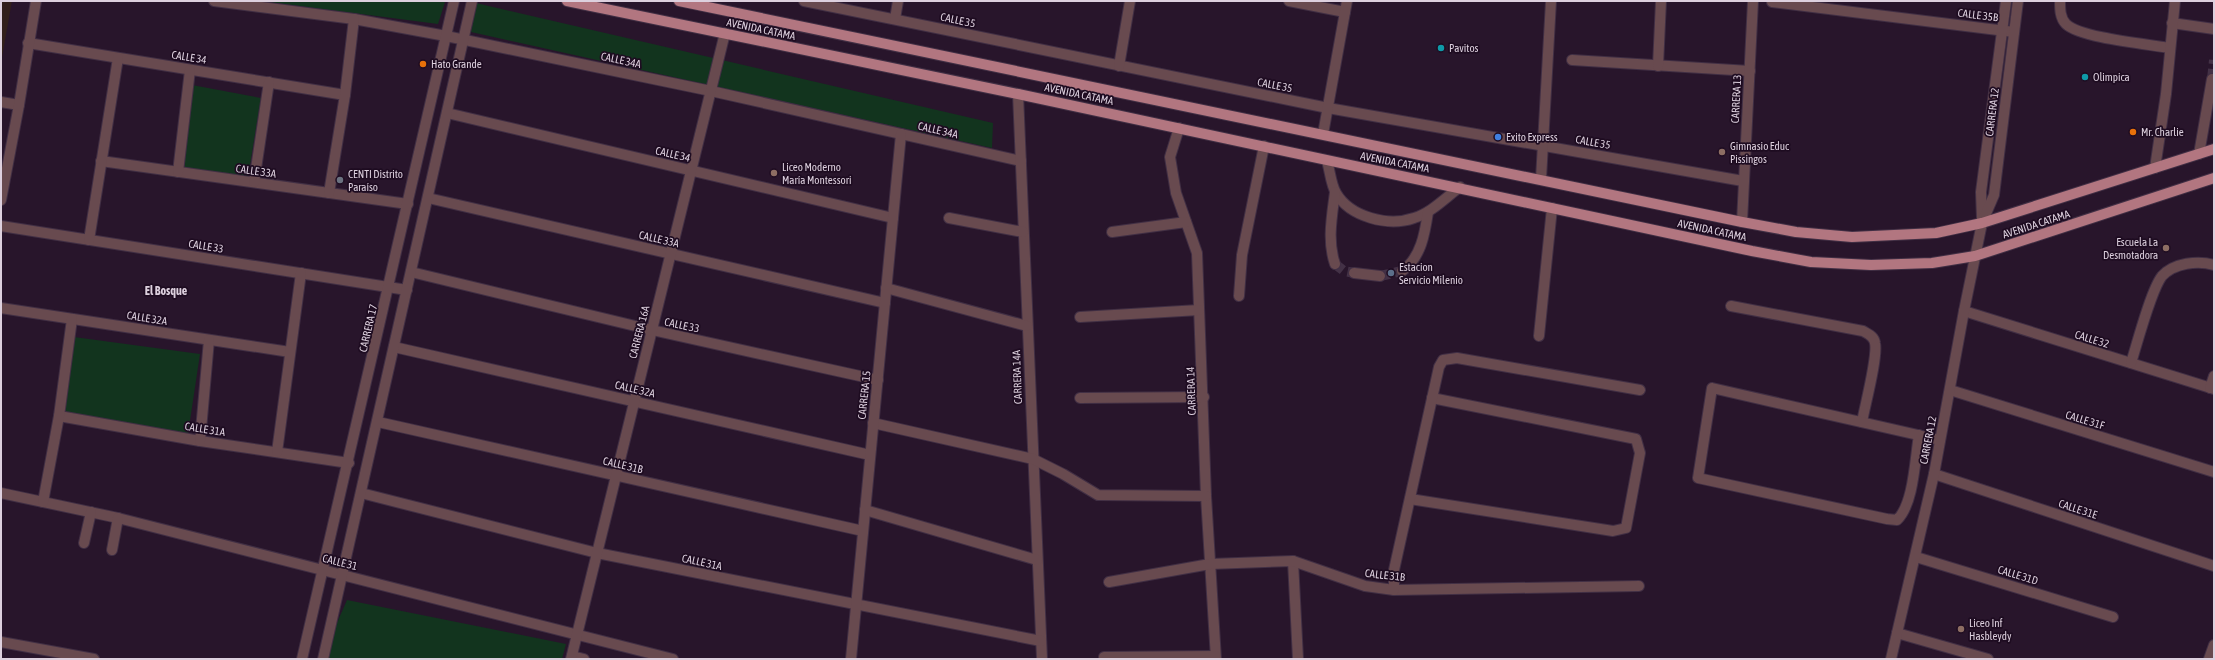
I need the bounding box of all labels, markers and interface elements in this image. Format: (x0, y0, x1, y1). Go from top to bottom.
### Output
street label: CALLE 35B (1957, 7, 2000, 24)
street label: CALLE 35 (939, 10, 977, 30)
street label: AVENIDA CATAMA (725, 16, 797, 42)
place label: Pavitos (1449, 42, 1479, 54)
marker: Pavitos (1436, 43, 1446, 53)
street label: CALLE 34 (171, 48, 207, 66)
street label: CALLE 34A (600, 50, 643, 70)
place label: Hato Grande (431, 58, 482, 70)
marker: Hato Grande (418, 59, 428, 69)
place label: Olimpica (2093, 71, 2130, 83)
marker: Olimpica (2080, 72, 2090, 82)
street label: CARRERA 13 (1729, 74, 1743, 124)
street label: CALLE 35 (1256, 76, 1294, 94)
street label: AVENIDA CATAMA (1043, 81, 1115, 107)
street label: CARRERA 12 (1983, 87, 2001, 137)
street label: CALLE 34A (917, 120, 960, 141)
place label: Mr. Charlie (2141, 126, 2184, 138)
marker: Mr. Charlie (2128, 127, 2138, 137)
place label: Exito Express (1506, 131, 1558, 143)
marker: Exito Express (1493, 132, 1503, 142)
street label: CALLE 35 (1575, 133, 1611, 151)
place label: Gimnasio Educ Pissingos (1730, 140, 1790, 165)
street label: CALLE 34 (654, 144, 692, 164)
marker: Gimnasio Educ Pissingos (1717, 147, 1727, 157)
street label: AVENIDA CATAMA (1359, 149, 1431, 175)
place label: Liceo Moderno María Montessori (782, 161, 852, 186)
street label: CALLE 33A (235, 162, 278, 180)
place label: CENTI Distrito Paraíso (348, 168, 403, 193)
marker: Liceo Moderno María Montessori (769, 168, 779, 178)
marker: CENTI Distrito Paraíso (335, 175, 345, 185)
street label: AVENIDA CATAMA (2001, 207, 2072, 241)
street label: AVENIDA CATAMA (1676, 217, 1748, 243)
street label: CALLE 33A (638, 229, 681, 250)
place label: Escuela La Desmotadora (2103, 236, 2158, 261)
street label: CALLE 33 (188, 237, 224, 255)
marker: Escuela La Desmotadora (2161, 243, 2171, 253)
place label: Estacion Servicio Milenio (1399, 261, 1463, 286)
marker: Estacion Servicio Milenio (1386, 268, 1396, 278)
district label: El Bosque (145, 284, 188, 298)
street label: CARRERA 17 (357, 303, 379, 353)
street label: CARRERA 16A (627, 304, 652, 360)
street label: CALLE 32A (126, 309, 169, 327)
street label: CALLE 33 (663, 315, 701, 335)
street label: CALLE 32 (2073, 328, 2111, 350)
street label: CARRERA 14A (1010, 349, 1024, 404)
street label: CARRERA 14 (1184, 366, 1198, 416)
street label: CARRERA 15 (855, 370, 873, 420)
street label: CALLE 32A (614, 379, 657, 400)
street label: CALLE 31F (2064, 408, 2106, 432)
street label: CARRERA 12 (1917, 415, 1939, 465)
street label: CALLE 31A (184, 420, 227, 438)
street label: CALLE 31B (602, 455, 645, 476)
street label: CALLE 31E (2057, 497, 2099, 521)
street label: CALLE 31 (321, 552, 359, 572)
street label: CALLE 31A (681, 552, 724, 572)
street label: CALLE 31D (1996, 563, 2040, 587)
street label: CALLE 31B (1364, 567, 1407, 583)
place label: Liceo Inf Hasbleydy (1969, 617, 2012, 642)
marker: Liceo Inf Hasbleydy (1956, 624, 1966, 634)

